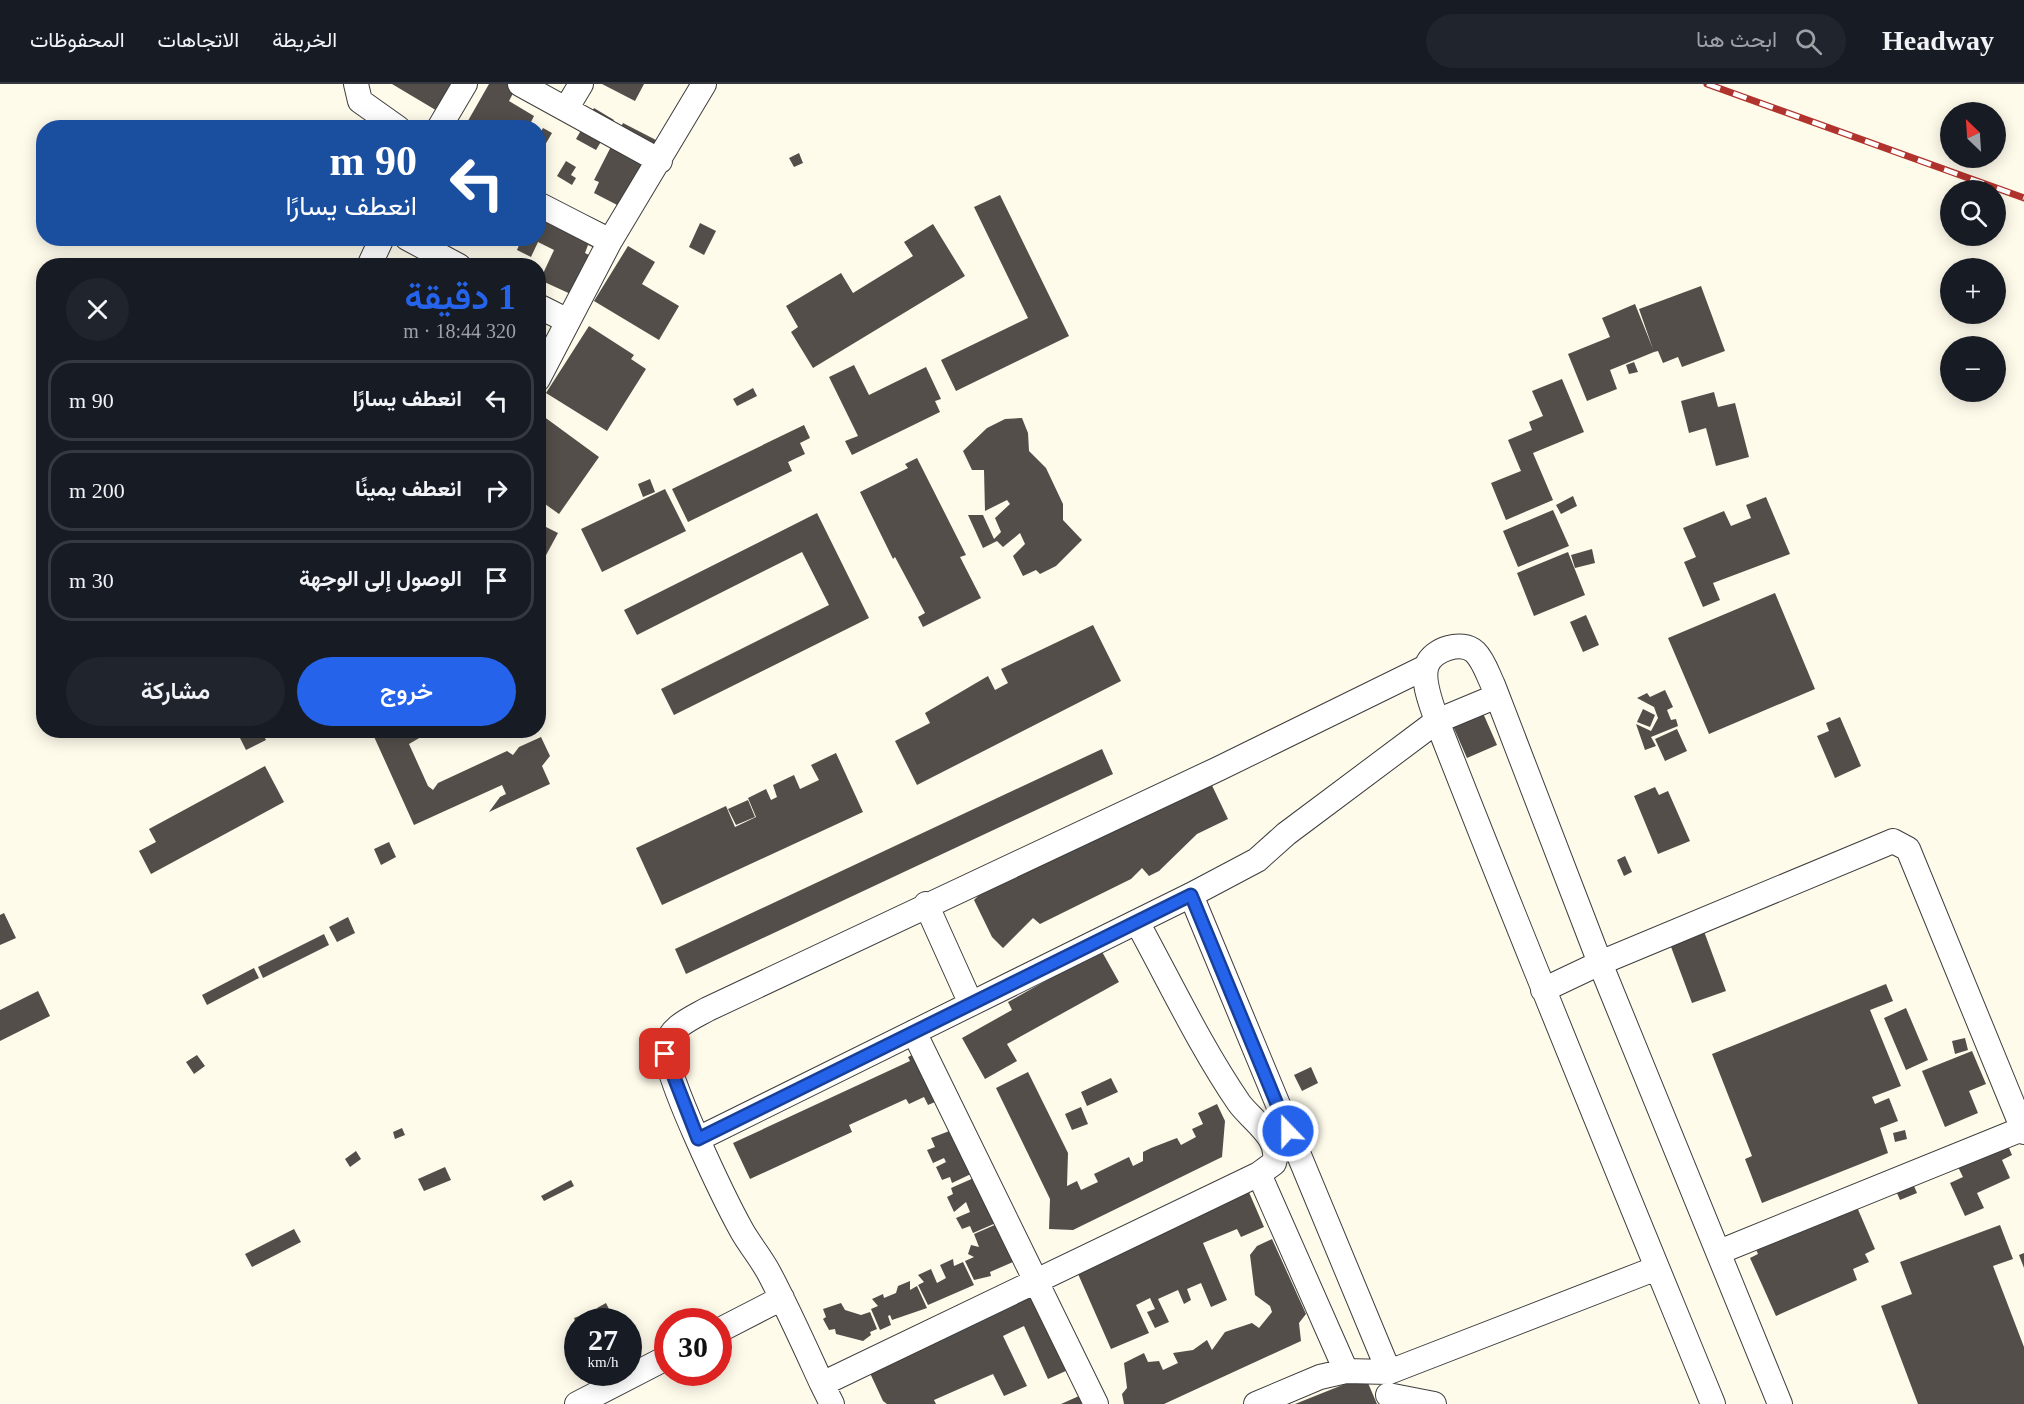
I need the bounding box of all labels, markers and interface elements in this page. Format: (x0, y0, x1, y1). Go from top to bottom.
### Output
search box (1426, 14, 1846, 68)
icon: search (1792, 25, 1825, 58)
text: Headway (1882, 25, 1994, 56)
text: ابحث هنا (1696, 27, 1777, 52)
text: المحفوظات (30, 28, 125, 52)
text: الاتجاهات (158, 28, 239, 52)
text: الخريطة (272, 28, 337, 52)
north arrow (1940, 102, 2006, 168)
map controls (1940, 102, 2006, 402)
text: 90 m (330, 138, 417, 184)
icon: left (438, 144, 516, 222)
button: search (1940, 180, 2006, 246)
text: انعطف يسارًا (286, 191, 417, 221)
button: + (1940, 258, 2006, 324)
text: 1 دقيقة (404, 277, 516, 317)
button: close (66, 278, 129, 341)
text: 320 m · 18:44 (403, 320, 516, 342)
button: − (1940, 336, 2006, 402)
icon: left (480, 384, 513, 417)
text: انعطف يسارًا (352, 386, 462, 411)
text: 90 m (69, 388, 114, 413)
icon: right (480, 474, 513, 507)
text: انعطف يمينًا (355, 476, 462, 501)
text: 200 m (69, 478, 125, 503)
icon: arrive (480, 564, 513, 597)
text: الوصول إلى الوجهة (299, 566, 462, 591)
text: 30 m (69, 568, 114, 593)
button: مشاركة (66, 657, 285, 726)
button: خروج (297, 657, 516, 726)
pin (639, 1028, 690, 1079)
icon: arrive (648, 1037, 681, 1070)
position arrow (1256, 1099, 1320, 1163)
speed limit sign: 30 (654, 1308, 732, 1386)
text: 27 (588, 1323, 618, 1356)
text: km/h (588, 1354, 618, 1370)

